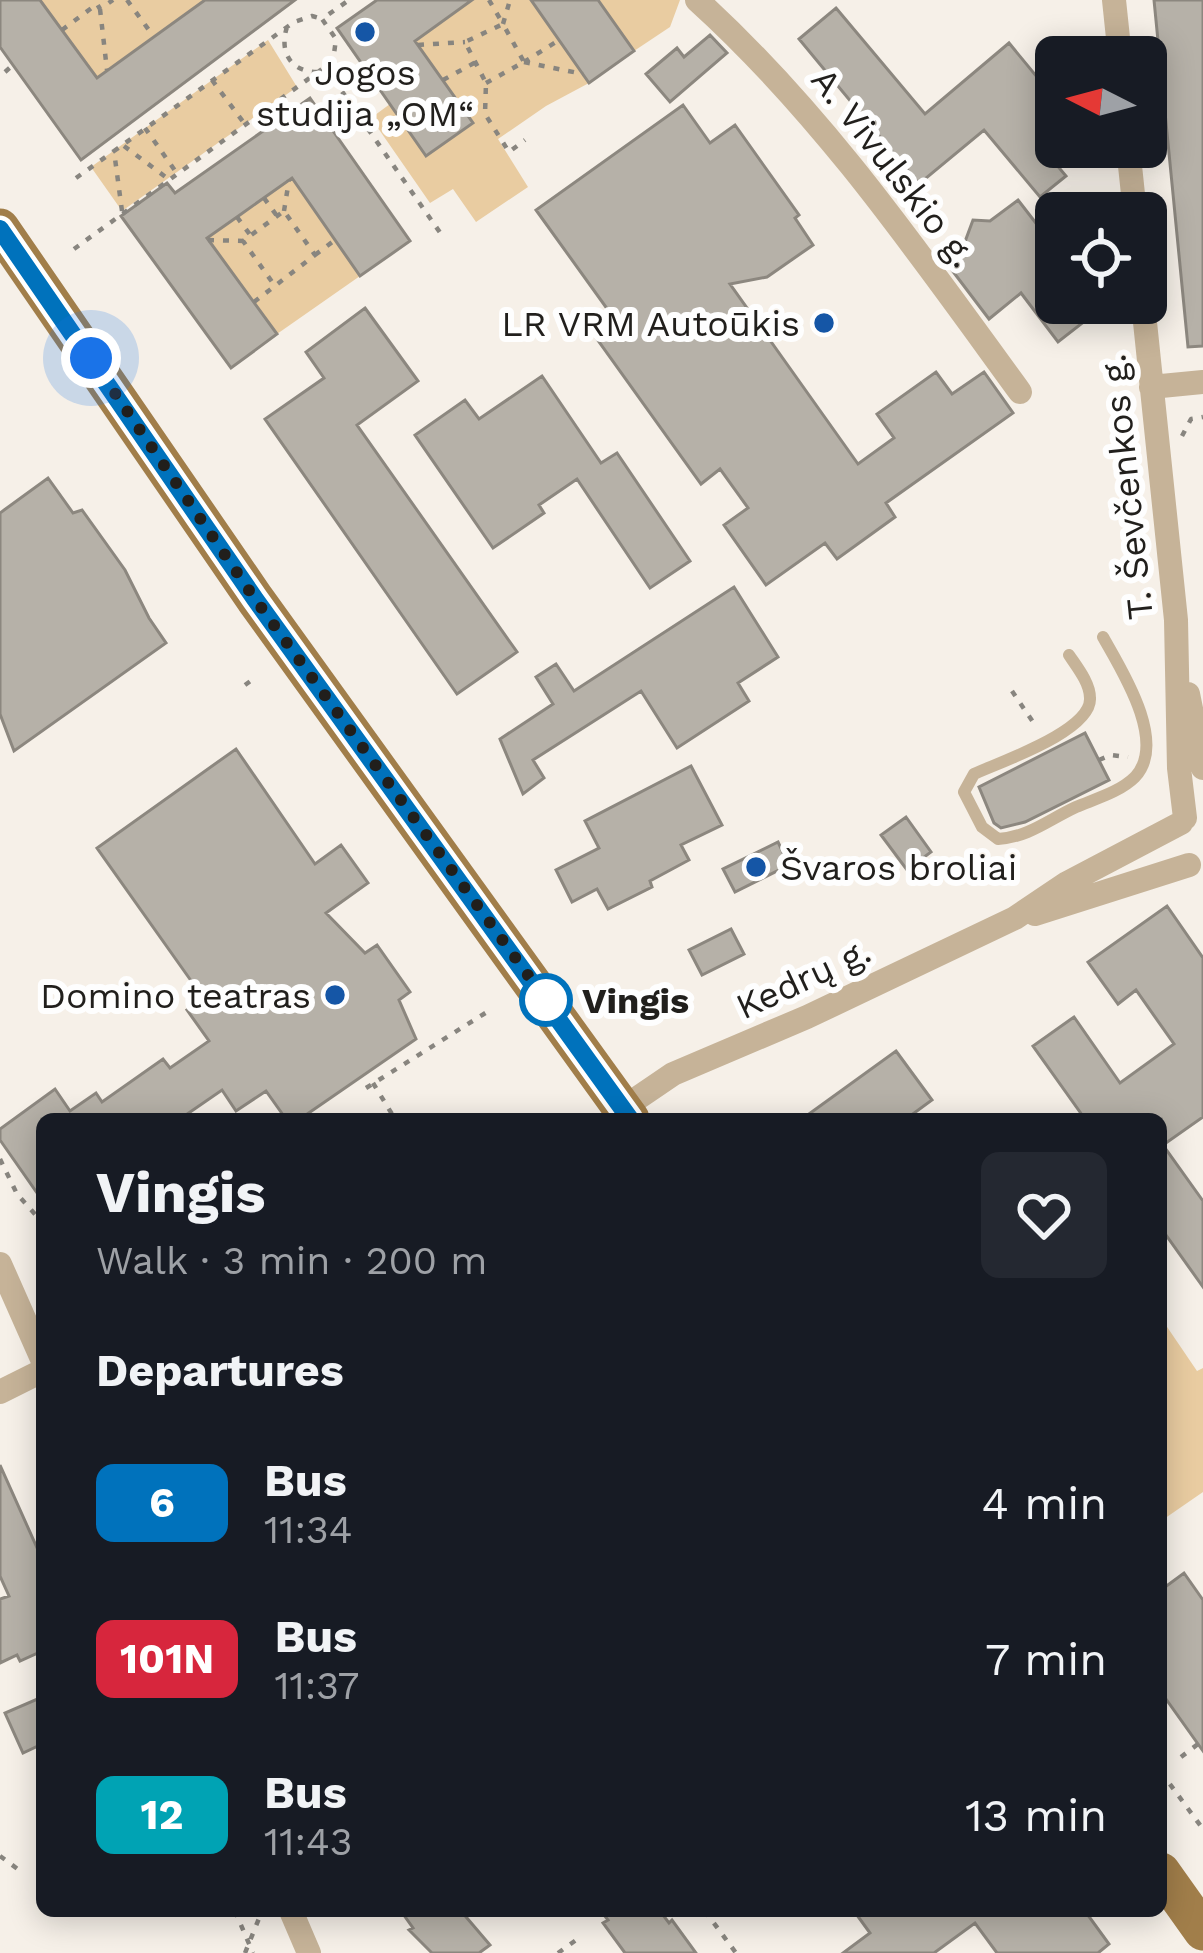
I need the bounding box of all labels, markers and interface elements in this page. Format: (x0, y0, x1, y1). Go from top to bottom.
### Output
marker: Jogos studija „OM“ (352, 19, 378, 45)
north arrow (1035, 36, 1167, 168)
map controls (1035, 36, 1167, 324)
place label: Jogos studija „OM“ (256, 52, 474, 135)
street label: A. Vivulskio g. (802, 60, 984, 276)
button: locate (1035, 192, 1167, 324)
place label: LR VRM Autoūkis (501, 303, 800, 345)
marker: LR VRM Autoūkis (811, 310, 837, 336)
your location (61, 328, 121, 388)
street label: T. Ševčenkos g. (1092, 352, 1162, 622)
place label: Švaros broliai (780, 847, 1017, 889)
marker: Švaros broliai (743, 854, 769, 880)
street label: Kedrų g. (730, 930, 877, 1028)
place label: Domino teatras (40, 975, 311, 1017)
marker: Vingis (521, 975, 571, 1025)
place label: Vingis (582, 980, 689, 1022)
marker: Domino teatras (322, 982, 348, 1008)
button: heart (981, 1152, 1107, 1278)
text: Vingis (96, 1159, 266, 1226)
text: Walk · 3 min · 200 m (96, 1238, 487, 1283)
text: Departures (96, 1344, 344, 1397)
text: Bus (264, 1454, 347, 1507)
text: 4 min (981, 1477, 1107, 1530)
text: 6 (149, 1478, 175, 1527)
text: 11:34 (264, 1507, 353, 1552)
text: Bus (274, 1610, 357, 1663)
text: 7 min (985, 1633, 1107, 1686)
text: 101N (120, 1634, 214, 1683)
text: 11:37 (274, 1663, 359, 1708)
text: Bus (264, 1766, 347, 1819)
text: 13 min (965, 1789, 1107, 1842)
text: 12 (140, 1790, 184, 1839)
text: 11:43 (264, 1819, 353, 1864)

